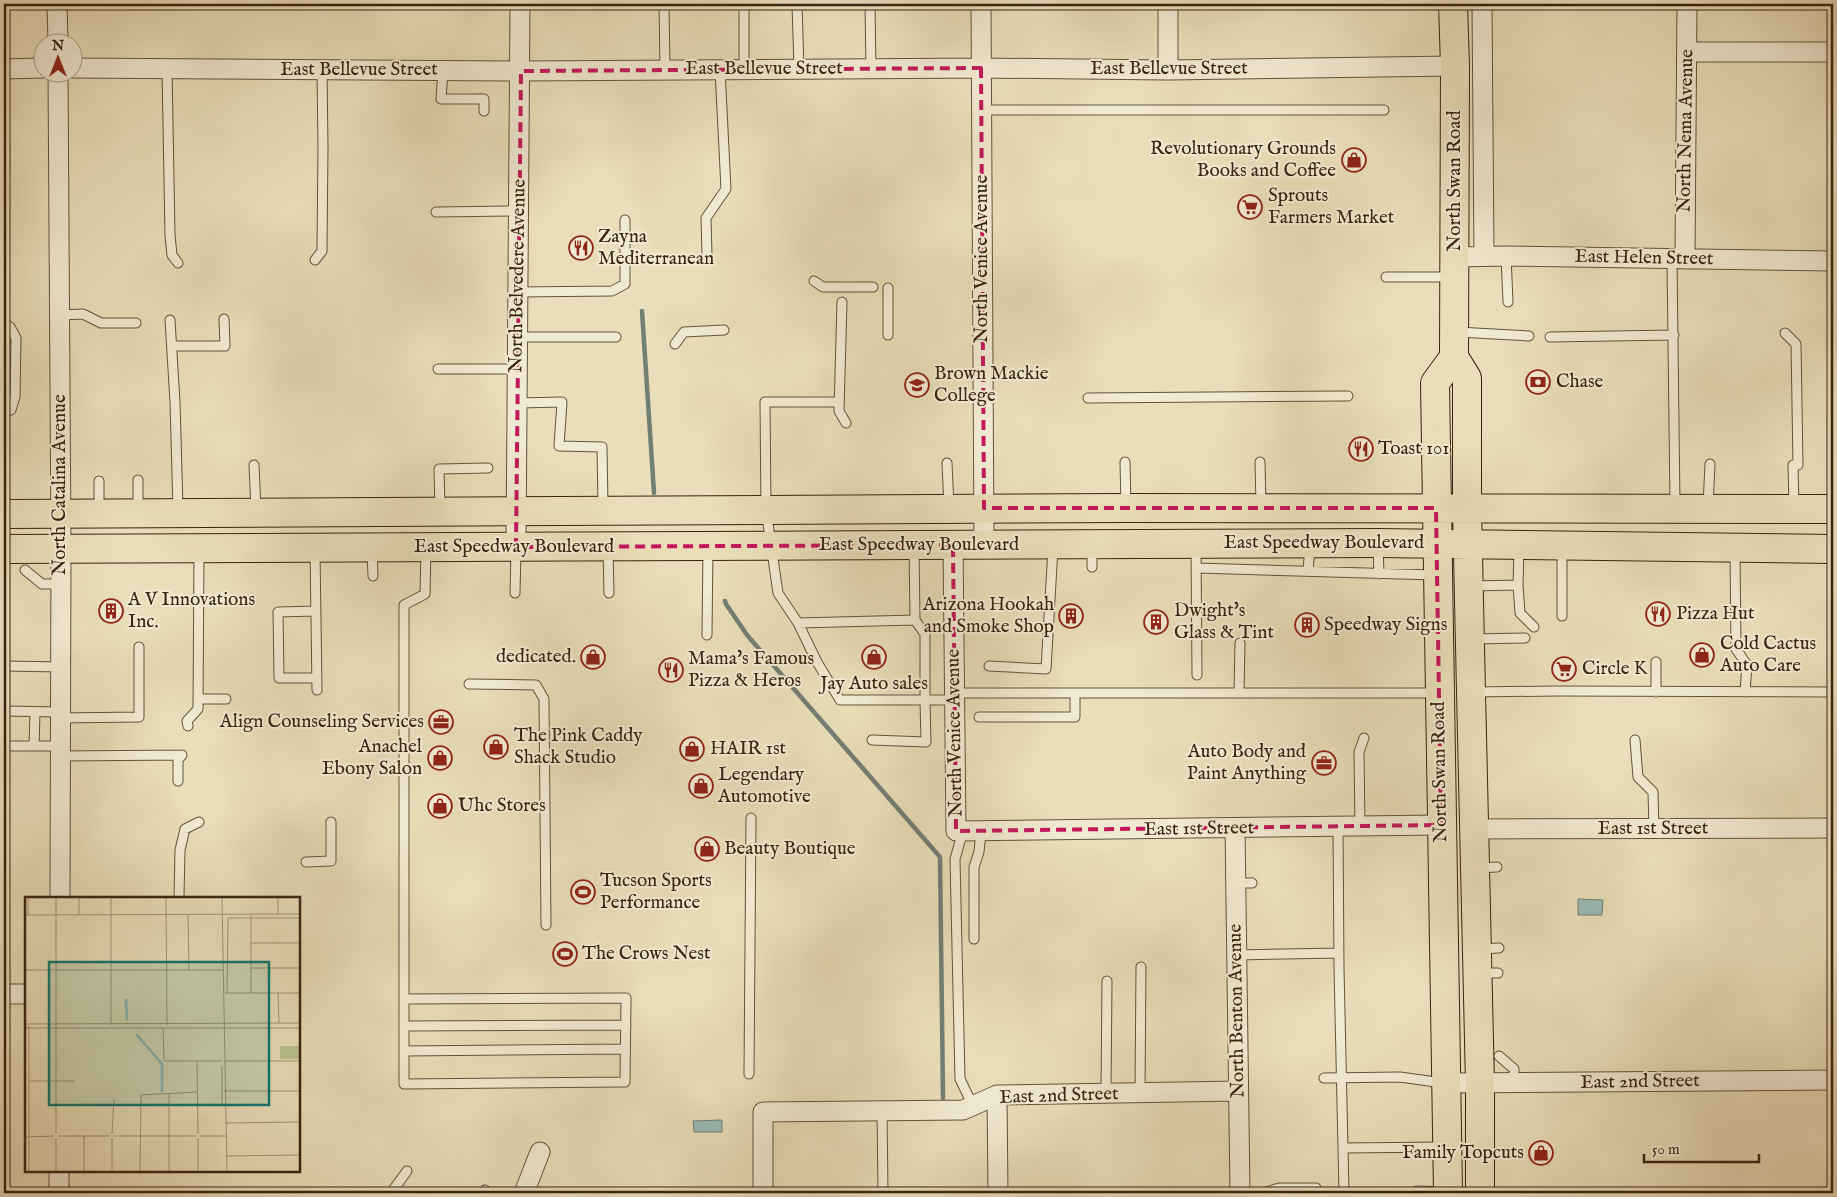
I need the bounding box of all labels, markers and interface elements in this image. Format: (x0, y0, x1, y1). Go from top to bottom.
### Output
north arrow (32, 32, 82, 82)
text: N (51, 37, 64, 55)
street label: North Nema Avenue (1673, 49, 1699, 213)
street label: East Bellevue Street (685, 57, 843, 81)
street label: East Bellevue Street (1090, 57, 1248, 81)
street label: East Bellevue Street (280, 58, 438, 82)
street label: North Swan Road (1443, 110, 1467, 252)
place label: Revolutionary Grounds Books and Coffee (1150, 137, 1336, 183)
shop icon: Revolutionary Grounds Books and Coffee (1341, 147, 1367, 173)
street label: North Venice Avenue (970, 175, 994, 343)
street label: North Belvedere Avenue (504, 179, 532, 373)
place label: Sprouts Farmers Market (1268, 184, 1395, 230)
supermarket icon: Sprouts Farmers Market (1237, 194, 1263, 220)
place label: Zayna Mediterranean (598, 225, 714, 271)
restaurant icon: Zayna Mediterranean (568, 235, 594, 261)
street label: East Helen Street (1574, 245, 1714, 271)
place label: Brown Mackie College (934, 362, 1049, 408)
bank icon: Chase (1525, 369, 1551, 395)
place label: Chase (1556, 370, 1604, 394)
school or university icon: Brown Mackie College (904, 372, 930, 398)
street label: North Catalina Avenue (48, 394, 72, 576)
restaurant icon: Toast 101 (1348, 436, 1374, 462)
place label: Toast 101 (1378, 437, 1449, 461)
street label: East Speedway Boulevard (1224, 531, 1425, 555)
street label: East Speedway Boulevard (819, 533, 1020, 557)
street label: East Speedway Boulevard (414, 535, 615, 559)
place label: A V Innovations Inc. (127, 588, 255, 634)
place label: Arizona Hookah and Smoke Shop (922, 593, 1054, 639)
building icon: A V Innovations Inc. (98, 598, 124, 624)
place label: Dwight's Glass & Tint (1174, 599, 1274, 645)
restaurant icon: Pizza Hut (1645, 601, 1671, 627)
place label: Pizza Hut (1676, 602, 1755, 626)
building icon: Arizona Hookah and Smoke Shop (1058, 603, 1084, 629)
building icon: Dwight's Glass & Tint (1143, 609, 1169, 635)
building icon: Speedway Signs (1294, 612, 1320, 638)
place label: Speedway Signs (1324, 613, 1447, 637)
place label: Cold Cactus Auto Care (1719, 632, 1816, 678)
shop icon: Cold Cactus Auto Care (1689, 642, 1715, 668)
shop icon: dedicated. (580, 644, 606, 670)
shop icon: Jay Auto sales (861, 644, 887, 670)
place label: dedicated. (496, 645, 576, 669)
place label: Mama's Famous Pizza & Heros (688, 647, 814, 693)
street label: North Venice Avenue (942, 648, 968, 817)
supermarket icon: Circle K (1551, 656, 1577, 682)
restaurant icon: Mama's Famous Pizza & Heros (658, 657, 684, 683)
place label: Circle K (1582, 657, 1648, 681)
place label: Jay Auto sales (818, 672, 928, 696)
street label: North Swan Road (1427, 700, 1453, 843)
office icon: Align Counseling Services (428, 709, 454, 735)
place label: Align Counseling Services (219, 710, 424, 734)
place label: The Pink Caddy Shack Studio (514, 724, 643, 770)
shop icon: The Pink Caddy Shack Studio (483, 734, 509, 760)
place label: Anachel Ebony Salon (322, 735, 423, 781)
shop icon: HAIR 1st (679, 736, 705, 762)
place label: HAIR 1st (710, 737, 787, 761)
place label: Auto Body and Paint Anything (1187, 740, 1307, 786)
shop icon: Anachel Ebony Salon (427, 745, 453, 771)
office icon: Auto Body and Paint Anything (1311, 750, 1337, 776)
place label: Legendary Automotive (717, 763, 811, 809)
shop icon: Legendary Automotive (688, 773, 714, 799)
shop icon: Uhc Stores (427, 793, 453, 819)
place label: Uhc Stores (458, 794, 546, 818)
street label: East 1st Street (1144, 816, 1255, 842)
street label: East 1st Street (1598, 817, 1709, 841)
shop icon: Beauty Boutique (694, 836, 720, 862)
place label: Beauty Boutique (724, 837, 856, 861)
place label: Tucson Sports Performance (600, 869, 712, 915)
sports icon: Tucson Sports Performance (570, 879, 596, 905)
inset map (25, 897, 300, 1172)
street label: North Benton Avenue (1223, 923, 1251, 1098)
sports icon: The Crows Nest (552, 941, 578, 967)
place label: The Crows Nest (582, 942, 711, 966)
street label: East 2nd Street (1580, 1069, 1700, 1095)
street label: East 2nd Street (999, 1082, 1119, 1110)
scale bar (1644, 1132, 1760, 1164)
shop icon: Family Topcuts (1528, 1140, 1554, 1166)
text: 50 m (1652, 1140, 1680, 1159)
place label: Family Topcuts (1402, 1141, 1524, 1165)

